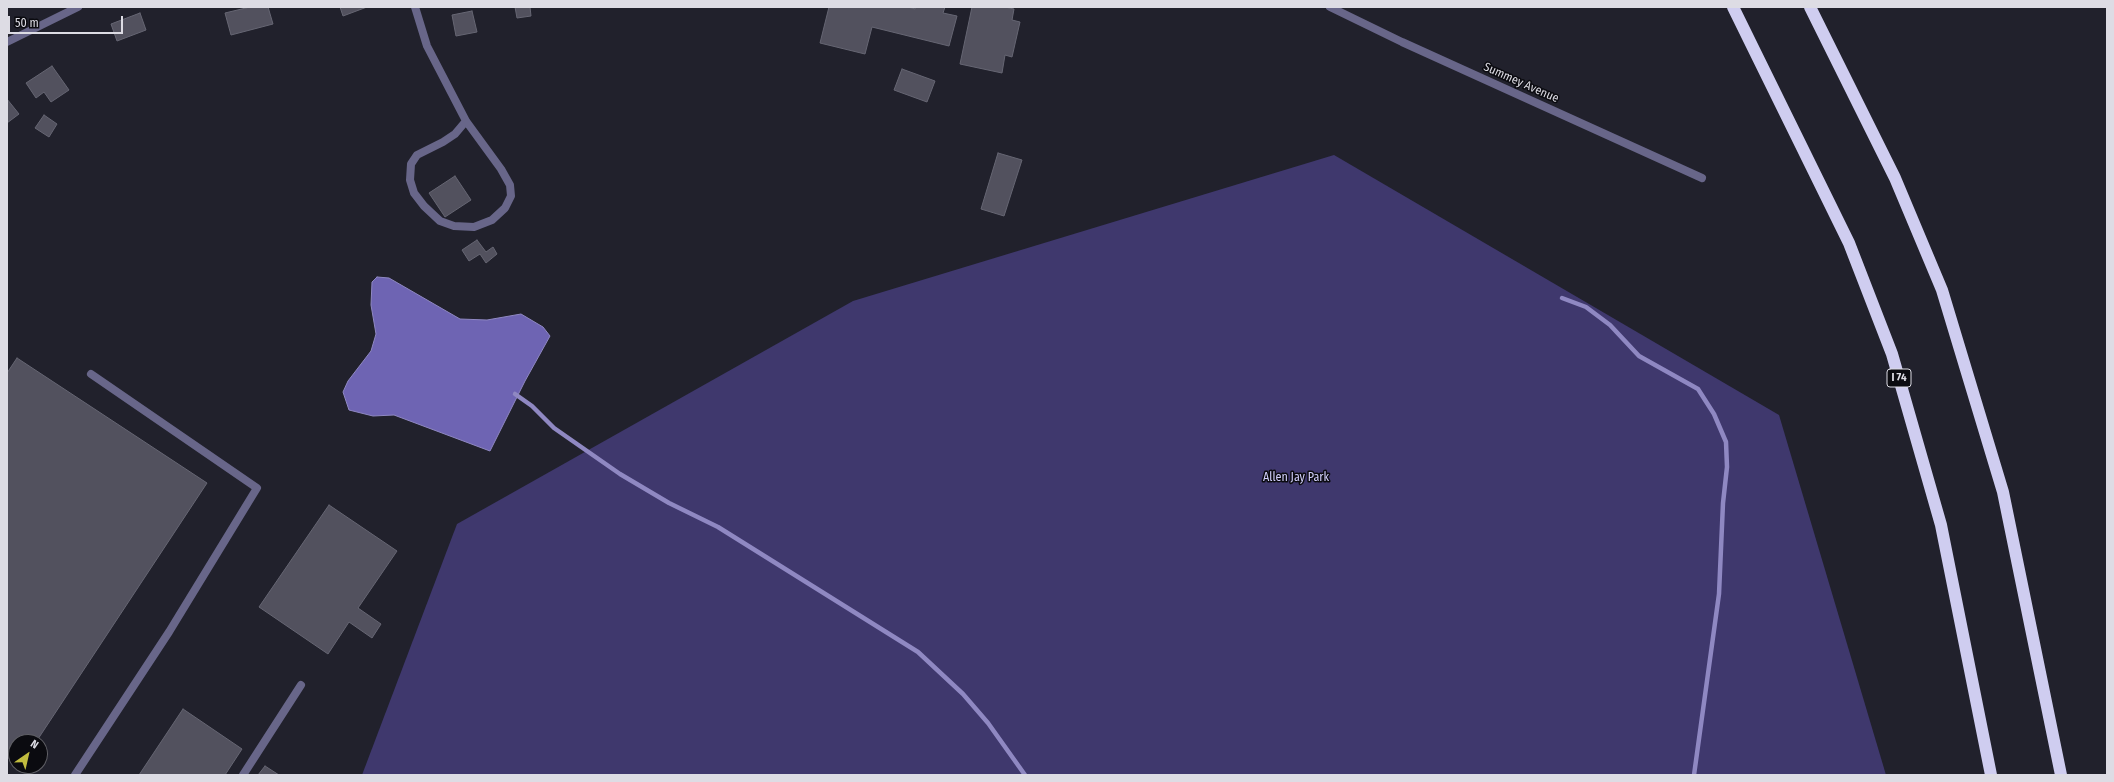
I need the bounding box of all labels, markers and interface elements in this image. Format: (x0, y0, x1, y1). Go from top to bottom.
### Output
scale bar (10, 8, 125, 34)
text: 50 m (15, 16, 39, 30)
street label: Summey Avenue (1481, 60, 1561, 106)
road number: I 74 (1887, 369, 1911, 387)
park label: Allen Jay Park (1263, 471, 1329, 485)
north arrow (8, 734, 48, 774)
text: N (28, 737, 41, 752)

